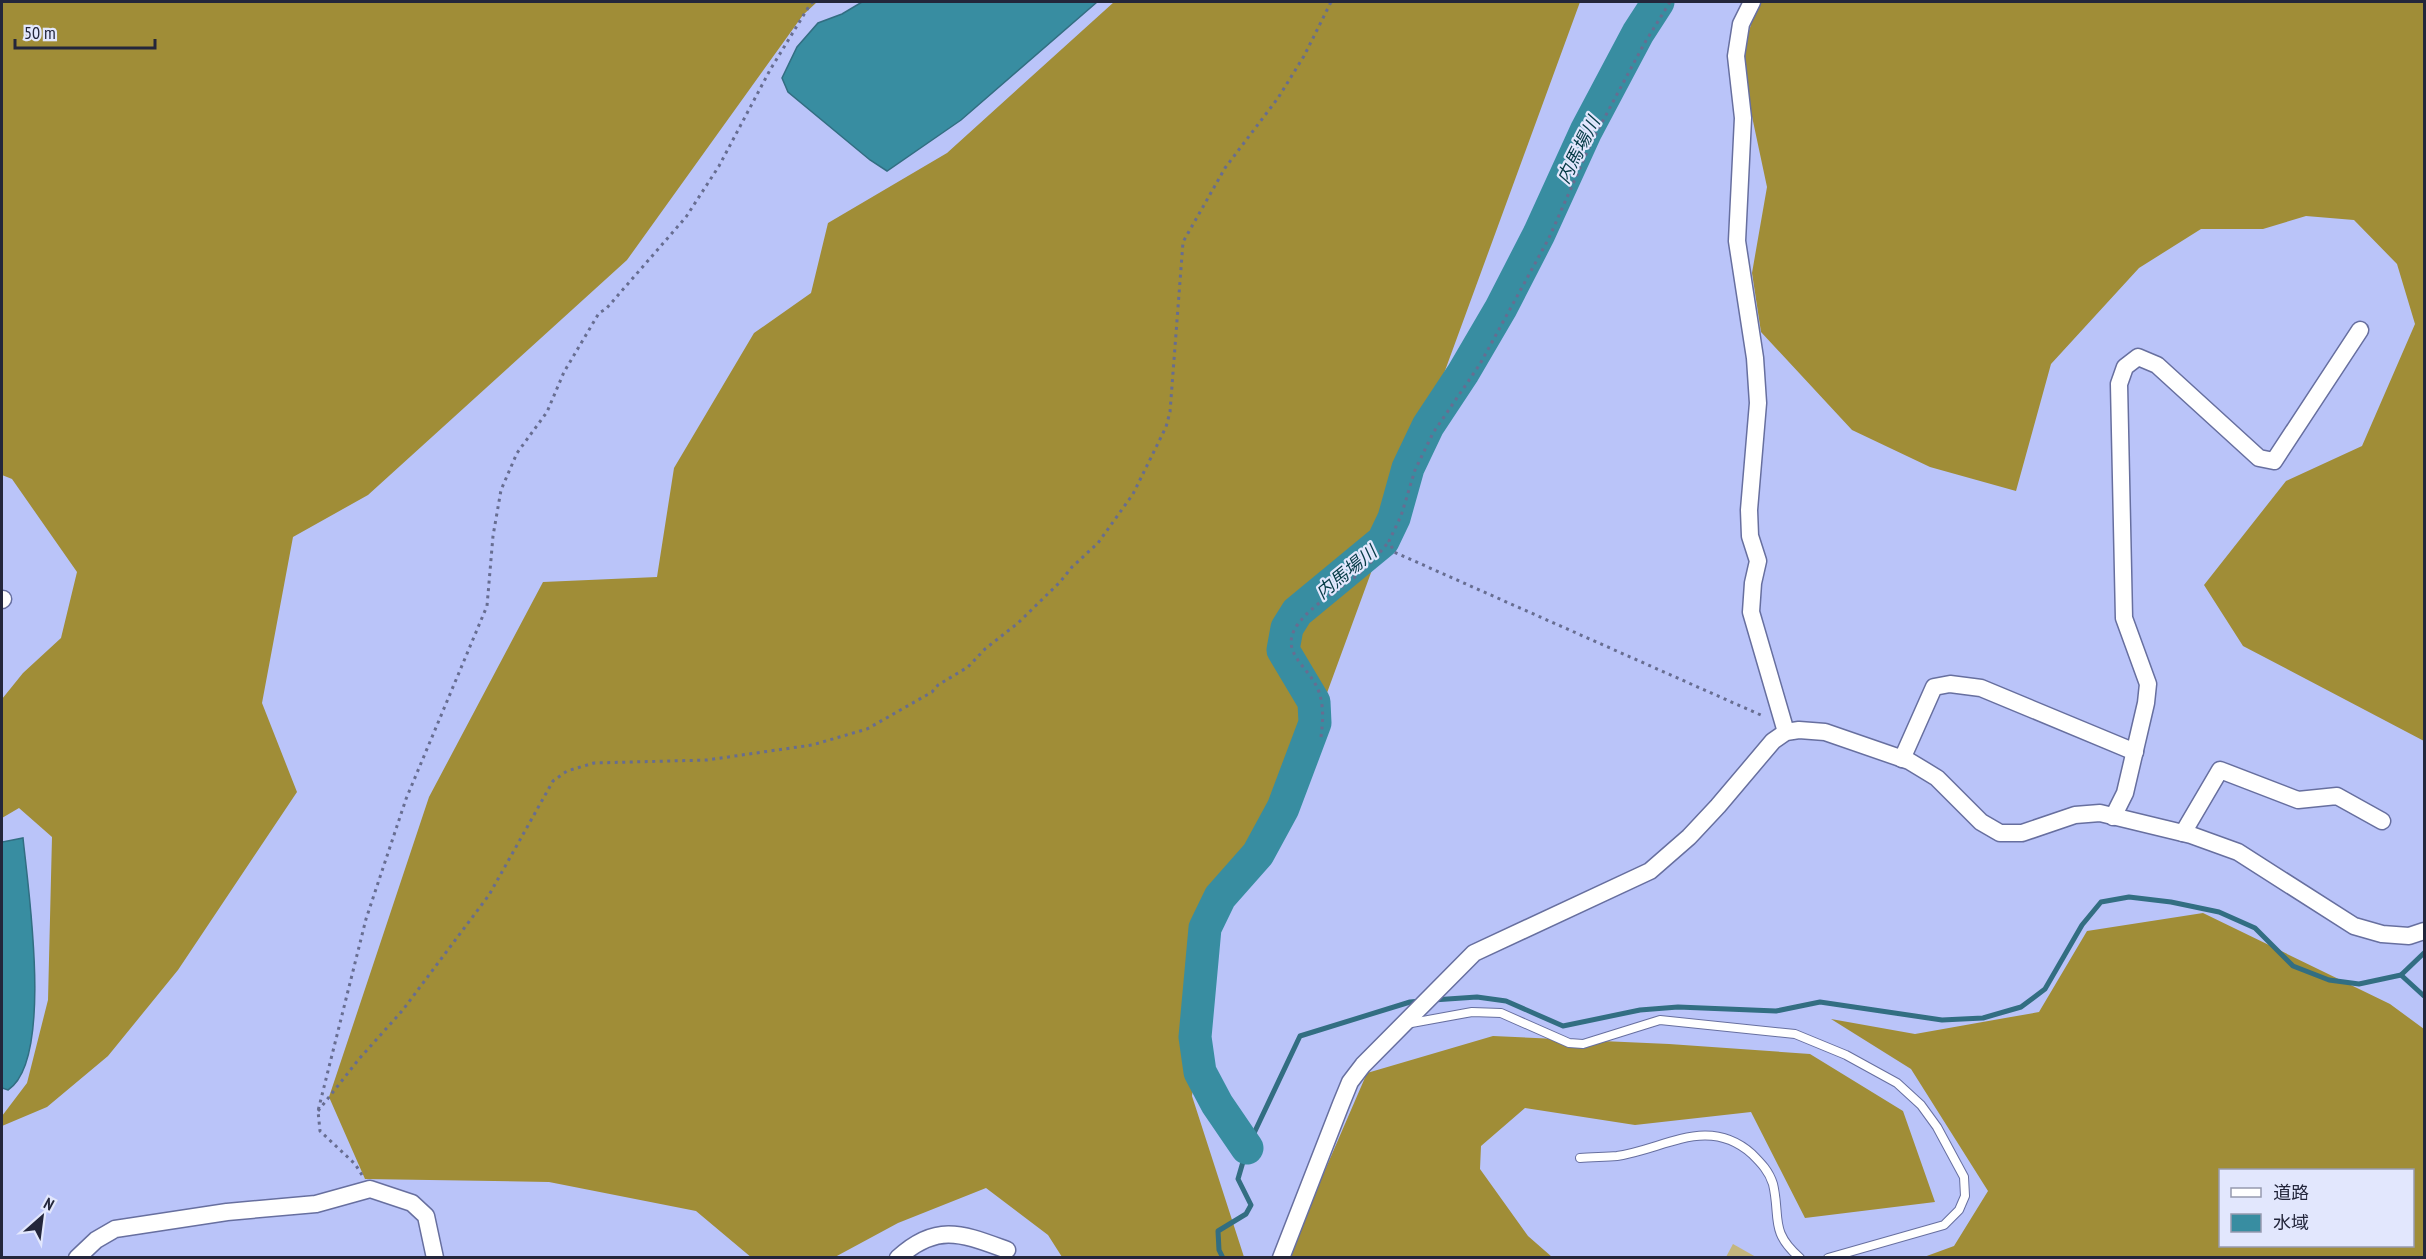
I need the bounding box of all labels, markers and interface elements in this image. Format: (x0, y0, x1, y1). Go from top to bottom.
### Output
scale bar (15, 12, 154, 50)
text: 50 m (24, 21, 56, 44)
water label: 内馬場川 (1551, 111, 1605, 187)
water label: 内馬場川 (1311, 539, 1383, 604)
legend (2219, 1169, 2414, 1247)
text: 道路 (2273, 1181, 2309, 1204)
north arrow (12, 1187, 72, 1247)
text: N (41, 1193, 58, 1215)
text: 水域 (2273, 1211, 2309, 1234)

